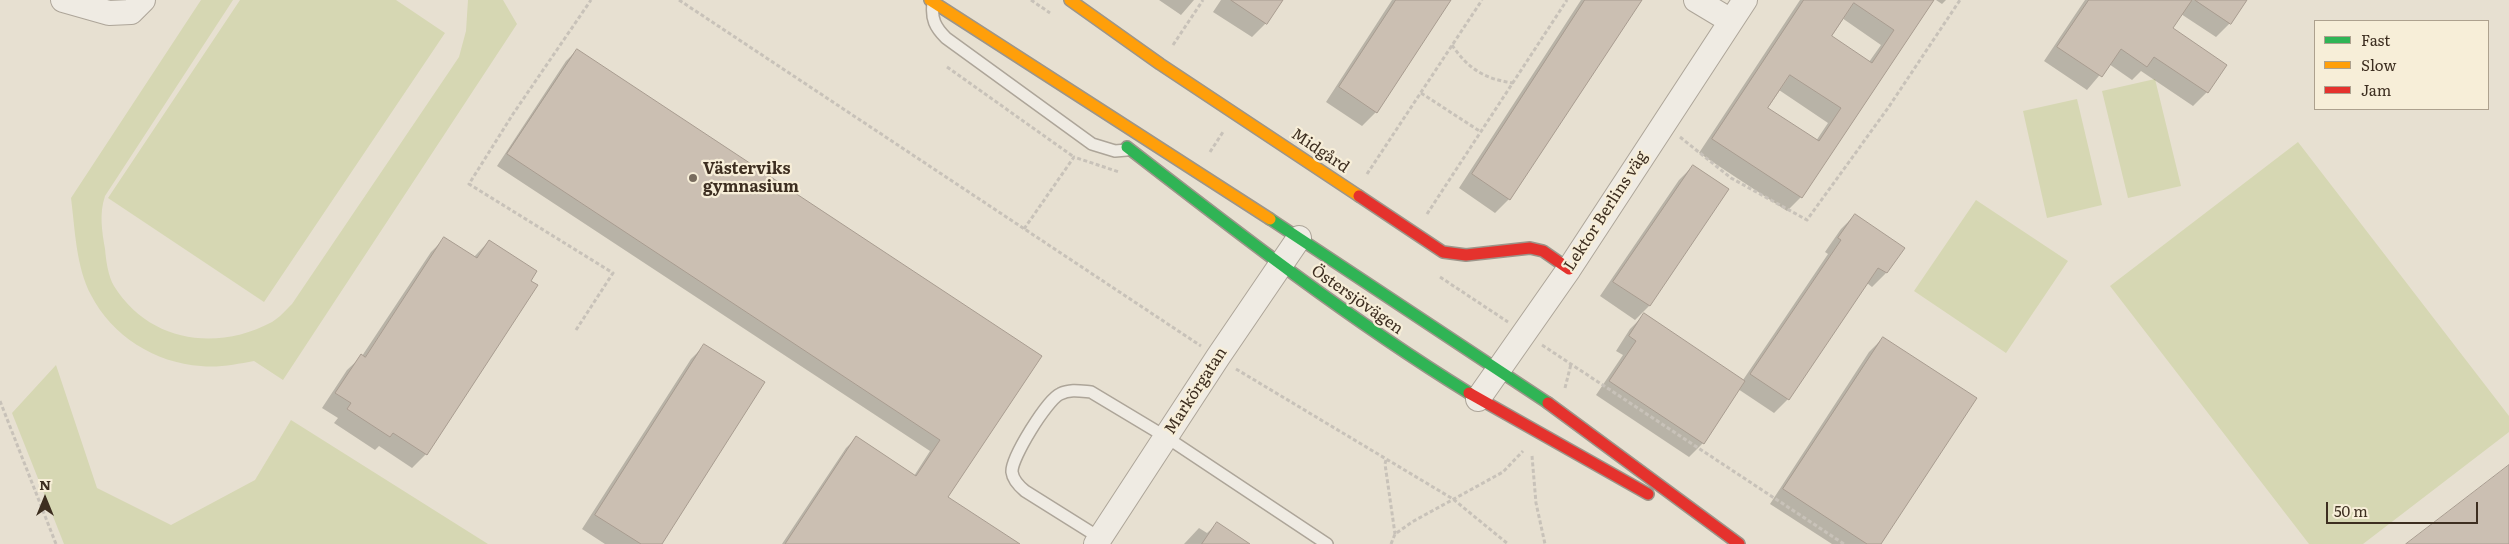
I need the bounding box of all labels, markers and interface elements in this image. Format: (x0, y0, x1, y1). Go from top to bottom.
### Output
legend (2314, 20, 2489, 110)
text: Fast (2361, 28, 2390, 51)
text: Slow (2361, 53, 2396, 76)
text: Jam (2361, 78, 2391, 101)
street label: Midgård (1288, 125, 1352, 177)
street label: Lektor Berlins väg (1560, 148, 1652, 274)
place label: Västerviks gymnasium (703, 159, 799, 197)
marker: Västerviks gymnasium (687, 172, 699, 184)
street label: Östersjövägen (1307, 261, 1407, 339)
street label: Markörgatan (1161, 344, 1231, 438)
north arrow (20, 474, 70, 524)
text: N (39, 474, 51, 494)
scale bar (2329, 492, 2482, 524)
text: 50 m (2334, 499, 2368, 522)

